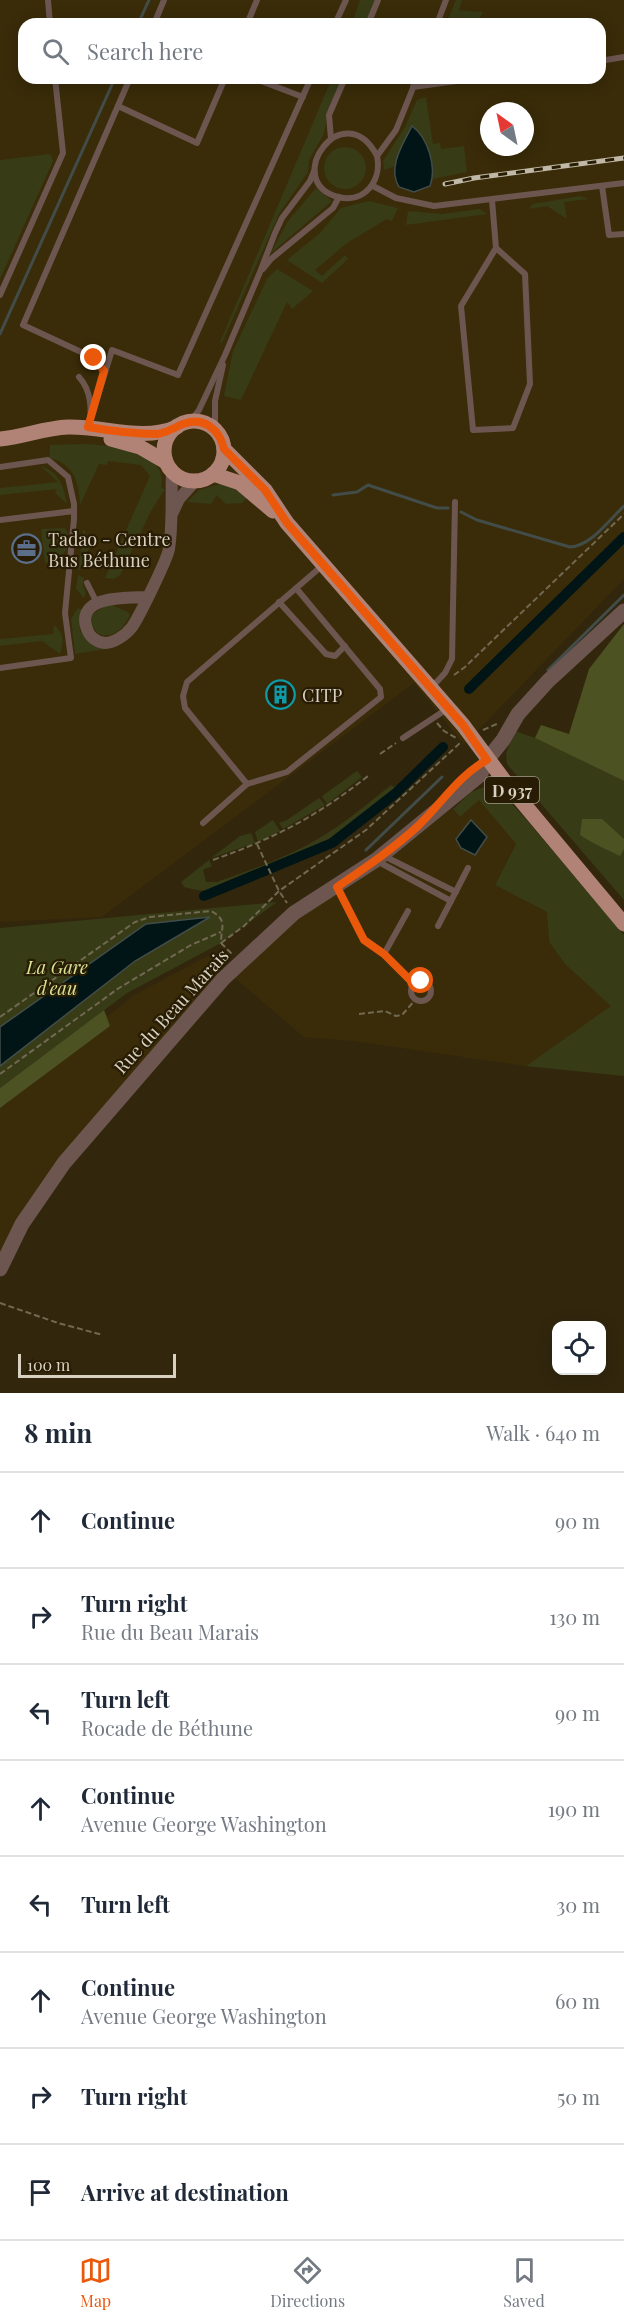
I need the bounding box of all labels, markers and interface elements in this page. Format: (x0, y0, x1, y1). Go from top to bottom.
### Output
search box (18, 18, 606, 84)
icon: search (39, 35, 72, 68)
text: Search here (87, 36, 203, 66)
north arrow (480, 102, 534, 156)
route end (80, 344, 106, 370)
place label: Tadao - Centre Bus Béthune (48, 527, 171, 572)
office icon: Tadao - Centre Bus Béthune (11, 533, 43, 565)
building icon: CITP (265, 679, 297, 711)
place label: CITP (302, 683, 343, 707)
road number: D 937 (485, 777, 539, 803)
street label: Rue du Beau Marais (108, 943, 234, 1079)
park label: La Gare d'eau (25, 955, 88, 1000)
route start (407, 967, 433, 993)
map controls (552, 1321, 606, 1375)
button: locate (552, 1321, 606, 1375)
scale bar (18, 1351, 176, 1378)
text: 100 m (27, 1354, 70, 1375)
text: 8 min (24, 1415, 92, 1450)
text: Walk · 640 m (486, 1419, 600, 1446)
icon: ahead (24, 1504, 57, 1537)
text: Continue (81, 1505, 175, 1535)
text: 90 m (555, 1507, 600, 1534)
text: Turn right (81, 1588, 187, 1618)
icon: right (24, 1600, 57, 1633)
text: 130 m (549, 1603, 600, 1630)
text: Rue du Beau Marais (81, 1618, 259, 1645)
text: Turn left (81, 1684, 170, 1714)
icon: left (24, 1696, 57, 1729)
text: 90 m (555, 1699, 600, 1726)
text: Rocade de Béthune (81, 1714, 253, 1741)
text: Continue (81, 1780, 175, 1810)
icon: ahead (24, 1792, 57, 1825)
text: 190 m (548, 1795, 600, 1822)
text: Avenue George Washington (81, 1810, 327, 1837)
icon: left (24, 1888, 57, 1921)
text: Turn left (81, 1889, 170, 1919)
text: 30 m (556, 1891, 600, 1918)
text: Continue (81, 1972, 175, 2002)
icon: ahead (24, 1984, 57, 2017)
text: 60 m (555, 1987, 600, 2014)
text: Avenue George Washington (81, 2002, 327, 2029)
icon: right (24, 2080, 57, 2113)
text: Turn right (81, 2081, 187, 2111)
text: 50 m (557, 2083, 600, 2110)
icon: arrive (24, 2176, 57, 2209)
text: Arrive at destination (81, 2177, 289, 2207)
tab: Map (79, 2254, 112, 2311)
tab: Directions (270, 2254, 345, 2311)
tab: Saved (503, 2254, 545, 2311)

